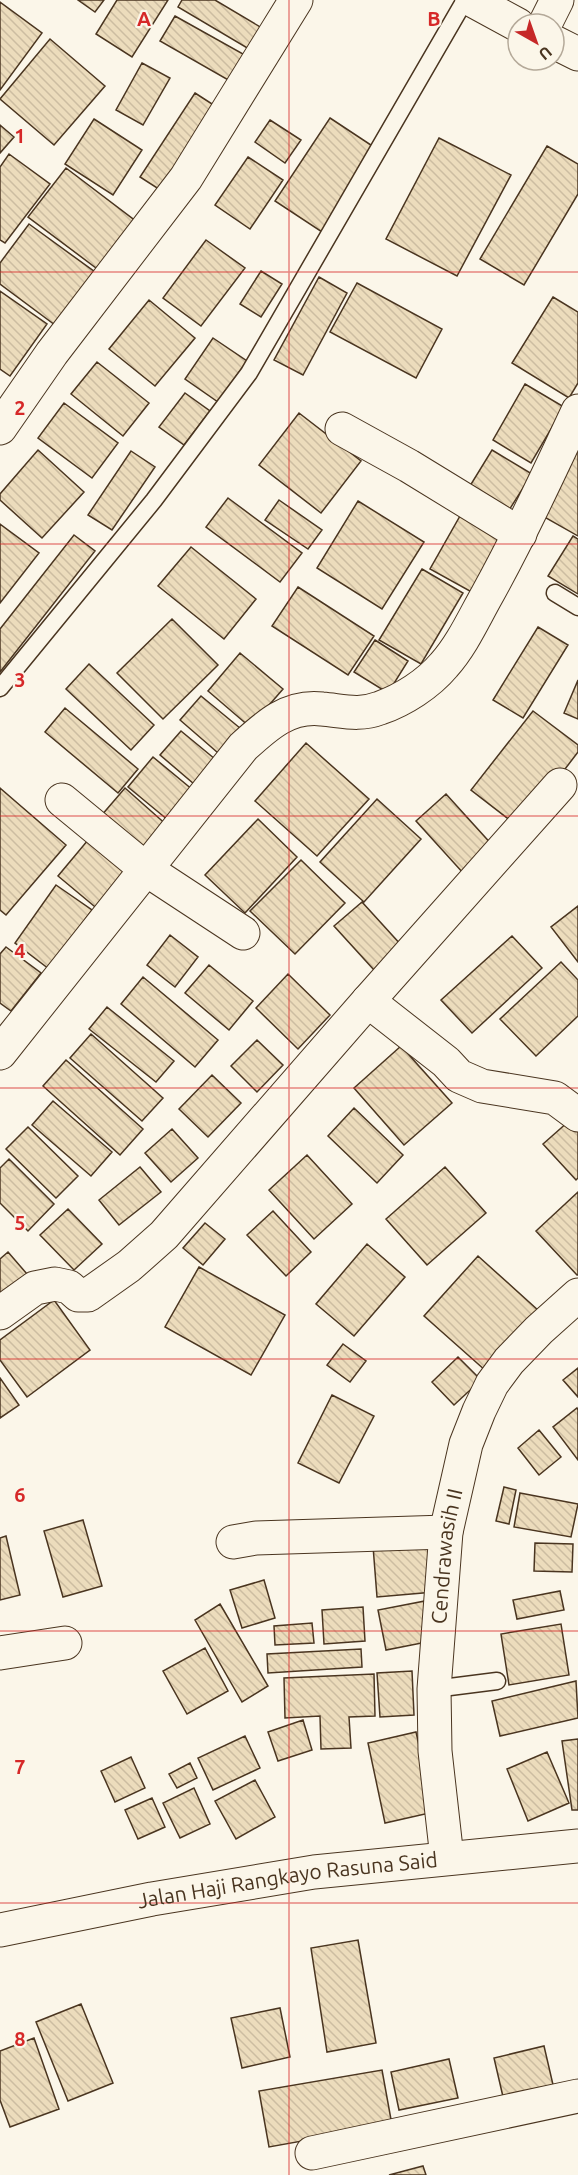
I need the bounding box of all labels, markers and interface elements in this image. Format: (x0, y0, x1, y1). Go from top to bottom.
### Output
text: A (137, 7, 151, 30)
text: B (427, 7, 441, 30)
north arrow (506, 12, 566, 72)
text: U (536, 43, 556, 64)
text: 1 (14, 124, 26, 147)
text: 2 (14, 396, 26, 419)
text: 3 (14, 668, 26, 691)
text: 4 (14, 939, 26, 962)
text: 5 (14, 1211, 26, 1234)
text: 6 (14, 1483, 26, 1506)
street label: Cendrawasih II (426, 1486, 466, 1625)
text: 7 (14, 1755, 26, 1778)
street label: Jalan Haji Rangkayo Rasuna Said (135, 1847, 439, 1913)
text: 8 (14, 2027, 26, 2050)

